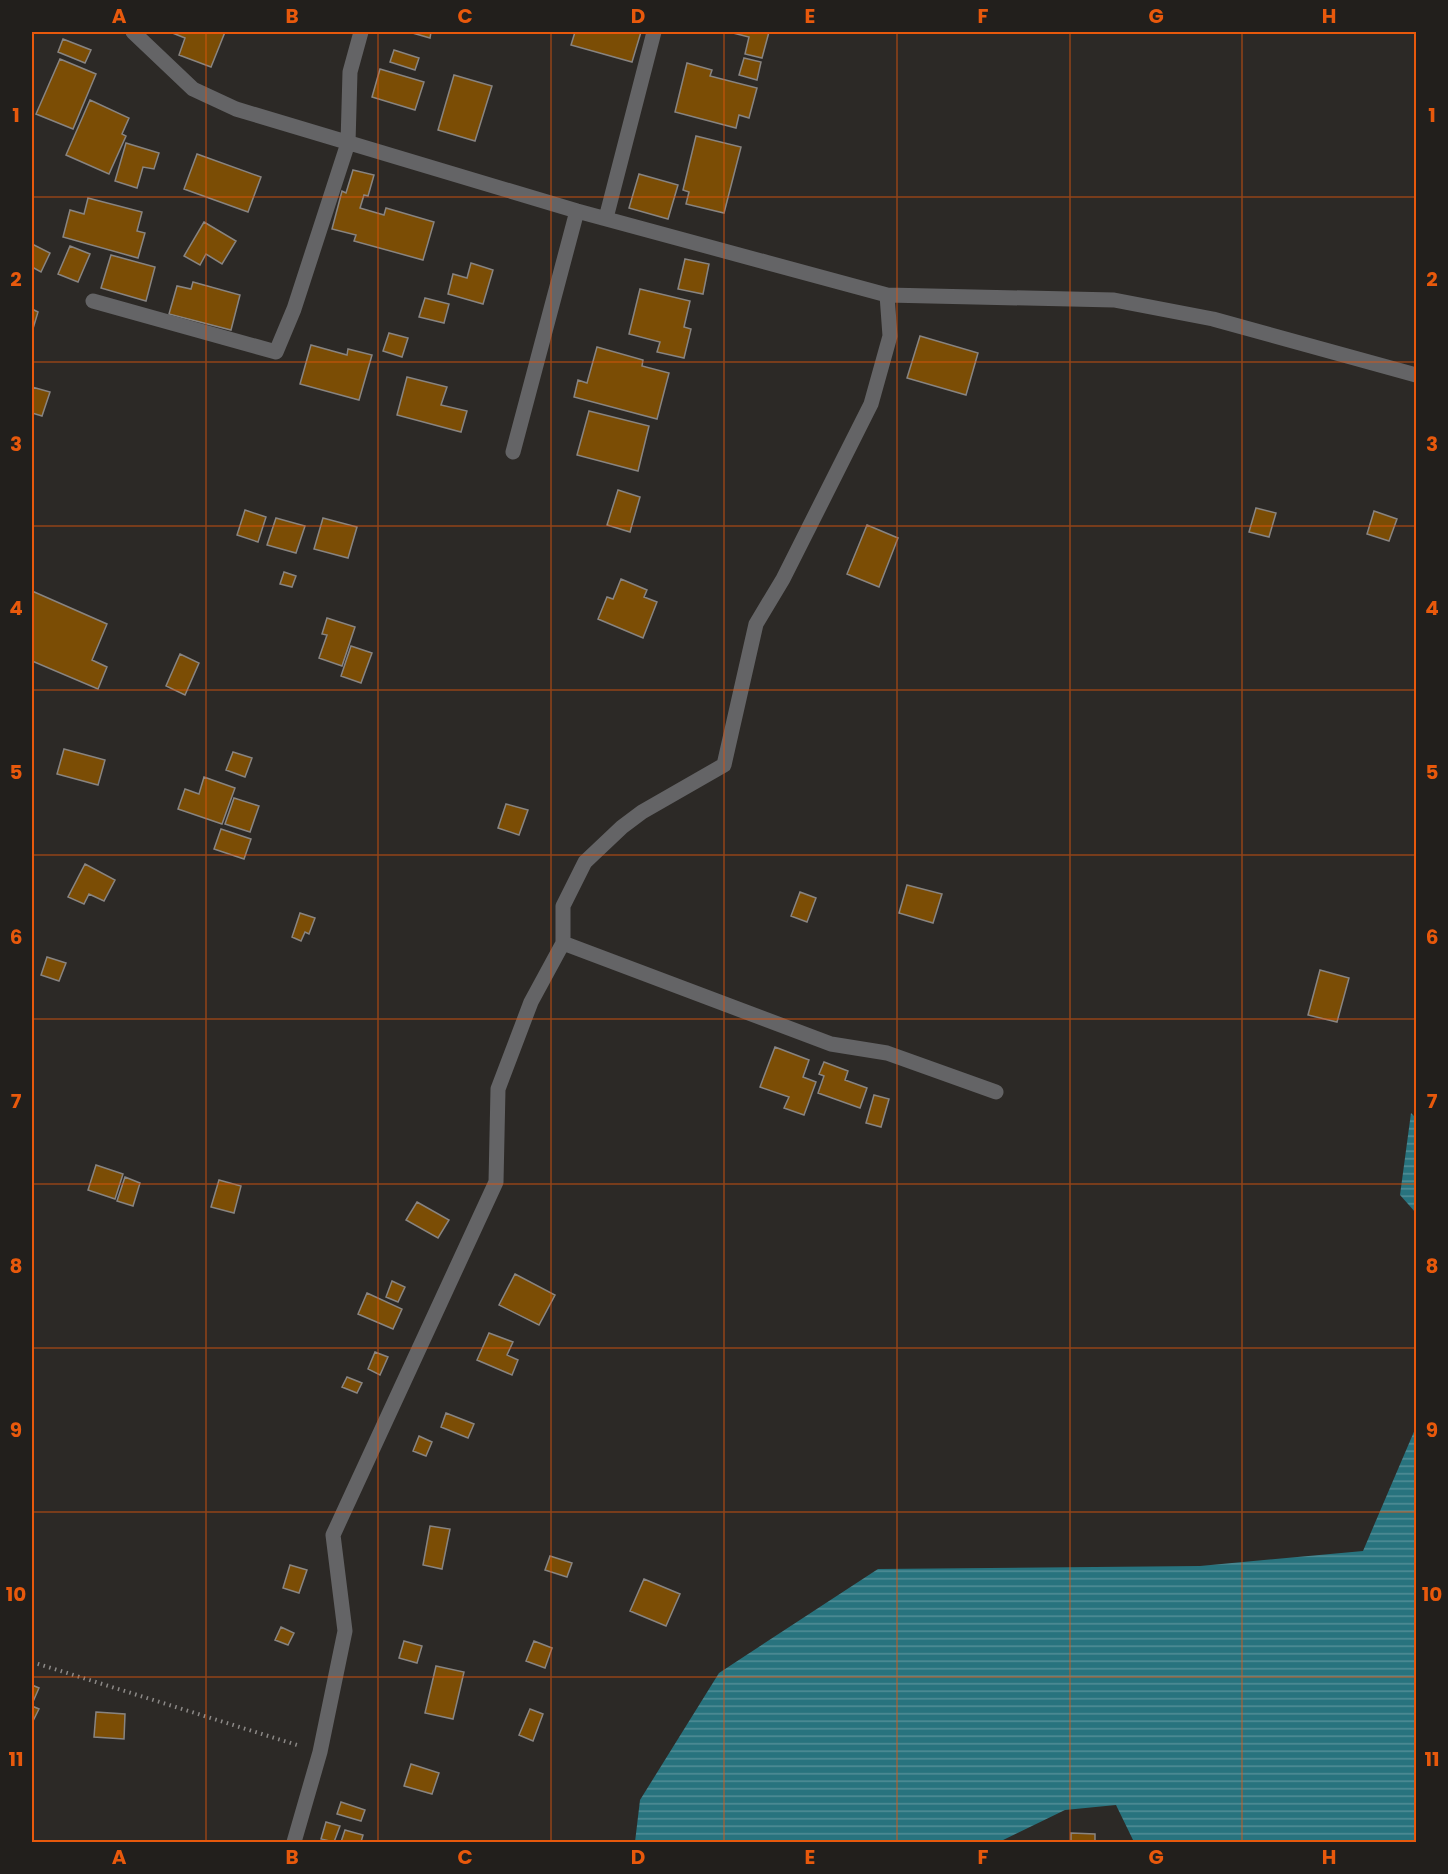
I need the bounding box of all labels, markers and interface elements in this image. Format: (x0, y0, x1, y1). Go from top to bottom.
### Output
text: A (112, 2, 127, 30)
text: B (285, 2, 299, 30)
text: C (457, 2, 473, 30)
text: D (631, 2, 645, 30)
text: E (805, 2, 815, 30)
text: F (978, 2, 989, 30)
text: G (1148, 2, 1164, 30)
text: H (1322, 2, 1336, 30)
text: 1 (12, 101, 20, 129)
text: 1 (1428, 101, 1436, 129)
text: 2 (10, 265, 22, 293)
text: 2 (1426, 265, 1438, 293)
text: 3 (10, 430, 22, 458)
text: 3 (1426, 430, 1438, 458)
text: 4 (9, 594, 23, 622)
text: 4 (1425, 594, 1439, 622)
text: 5 (10, 758, 23, 786)
text: 5 (1426, 758, 1439, 786)
text: 6 (10, 923, 22, 951)
text: 6 (1426, 923, 1438, 951)
text: 7 (11, 1087, 22, 1115)
text: 7 (1427, 1087, 1438, 1115)
text: 8 (10, 1252, 22, 1280)
text: 8 (1426, 1252, 1438, 1280)
text: 9 (10, 1416, 22, 1444)
text: 9 (1426, 1416, 1438, 1444)
text: 10 (6, 1580, 26, 1608)
text: 10 (1422, 1580, 1442, 1608)
text: 11 (8, 1745, 24, 1773)
text: 11 (1424, 1745, 1440, 1773)
text: A (112, 1843, 127, 1871)
text: B (285, 1843, 299, 1871)
text: C (457, 1843, 473, 1871)
text: D (631, 1843, 645, 1871)
text: E (805, 1843, 815, 1871)
text: F (978, 1843, 989, 1871)
text: G (1148, 1843, 1164, 1871)
text: H (1322, 1843, 1336, 1871)

